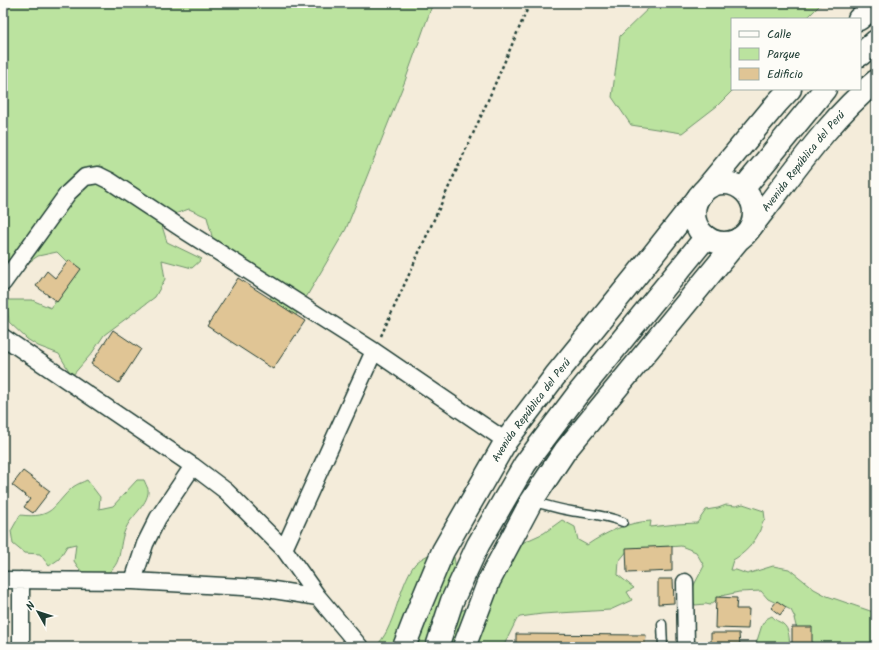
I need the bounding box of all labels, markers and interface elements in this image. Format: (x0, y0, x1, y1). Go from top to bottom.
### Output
legend (731, 18, 861, 90)
text: Calle (767, 25, 792, 44)
text: Parque (767, 45, 801, 64)
text: Edificio (767, 65, 803, 84)
street label: Avenida República del Perú (758, 107, 850, 216)
street label: Avenida República del Perú (488, 354, 576, 466)
north arrow (18, 592, 58, 632)
text: N (22, 598, 40, 615)

